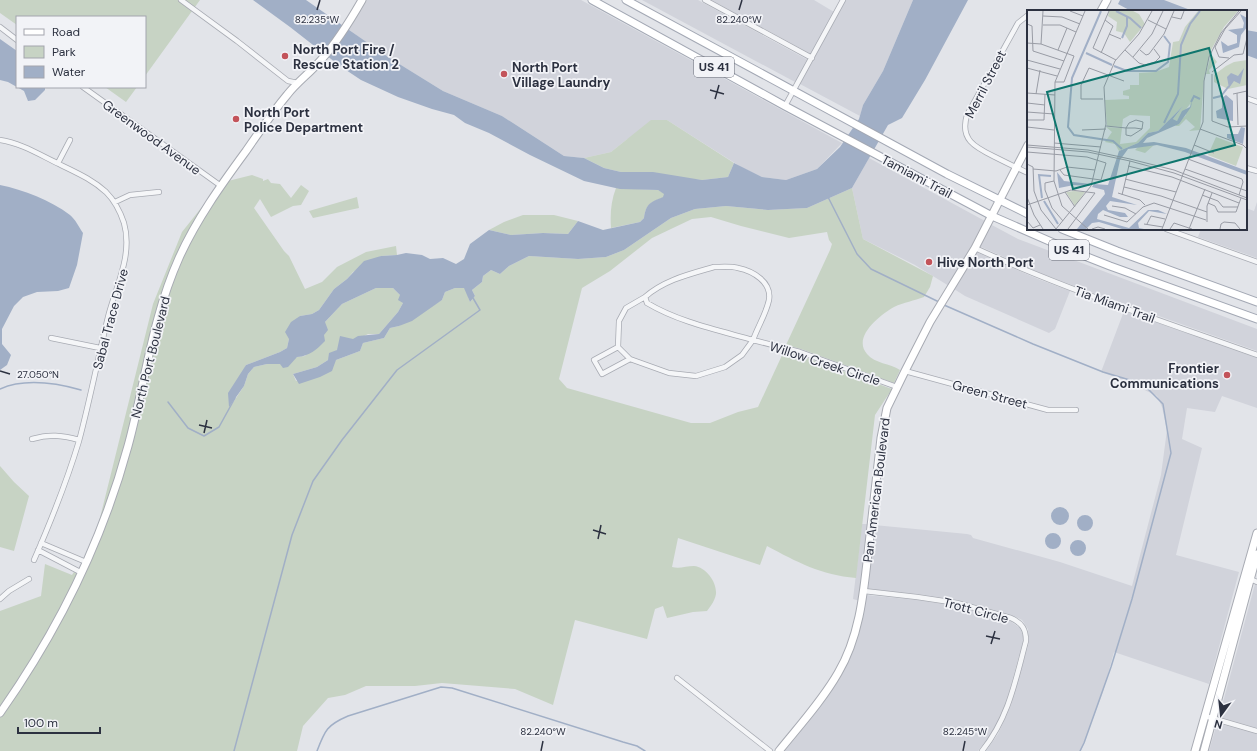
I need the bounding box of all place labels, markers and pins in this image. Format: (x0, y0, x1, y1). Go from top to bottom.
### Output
place label: North Port Fire / Rescue Station 2 (293, 41, 399, 73)
marker: North Port Fire / Rescue Station 2 (280, 51, 290, 61)
place label: North Port Village Laundry (512, 59, 610, 91)
marker: North Port Village Laundry (499, 69, 509, 79)
place label: North Port Police Department (244, 104, 363, 136)
marker: North Port Police Department (231, 114, 241, 124)
place label: Hive North Port (937, 254, 1034, 271)
marker: Hive North Port (924, 257, 934, 267)
place label: Frontier Communications (1110, 360, 1220, 392)
marker: Frontier Communications (1222, 370, 1232, 380)

